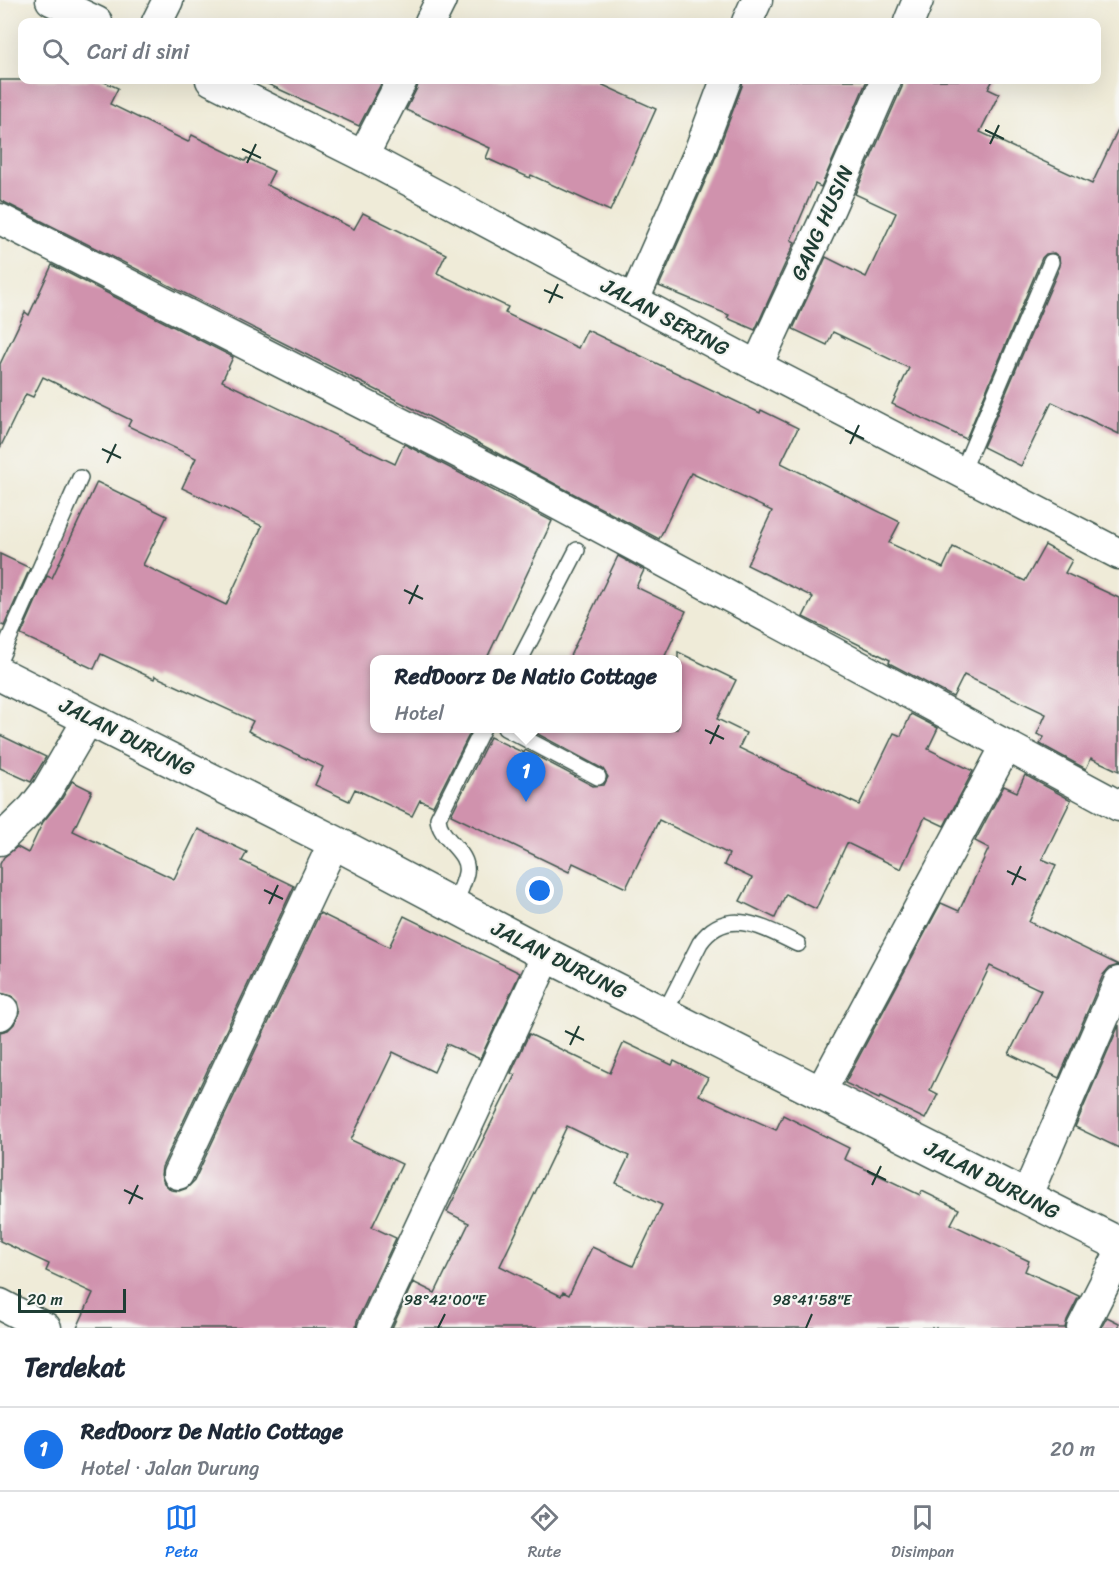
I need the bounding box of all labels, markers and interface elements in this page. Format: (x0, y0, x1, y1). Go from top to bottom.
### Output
search box (18, 18, 1101, 84)
text: Cari di sini (87, 32, 189, 71)
icon: search (39, 35, 72, 68)
street label: GANG HUSIN (780, 159, 865, 287)
street label: JALAN SERING (593, 267, 736, 367)
popup (370, 655, 682, 733)
text: RedDoorz De Natio Cottage (395, 657, 657, 696)
street label: JALAN DURUNG (52, 686, 201, 787)
text: Hotel (395, 696, 444, 731)
pin: 1 (506, 752, 546, 802)
your location (525, 876, 554, 905)
street label: JALAN DURUNG (484, 909, 633, 1010)
street label: JALAN DURUNG (917, 1129, 1066, 1230)
text: 20 m (27, 1285, 63, 1314)
scale bar (18, 1286, 126, 1314)
text: 98°42'00"E (404, 1287, 488, 1313)
text: 98°41'58"E (773, 1287, 853, 1313)
text: Terdekat (24, 1344, 125, 1390)
text: RedDoorz De Natio Cottage (81, 1412, 343, 1451)
text: 1 (39, 1432, 48, 1467)
text: 20 m (1050, 1432, 1095, 1467)
text: Hotel · Jalan Durung (81, 1451, 259, 1486)
tab: Peta (165, 1501, 198, 1566)
tab: Rute (528, 1501, 561, 1566)
tab: Disimpan (891, 1501, 954, 1566)

